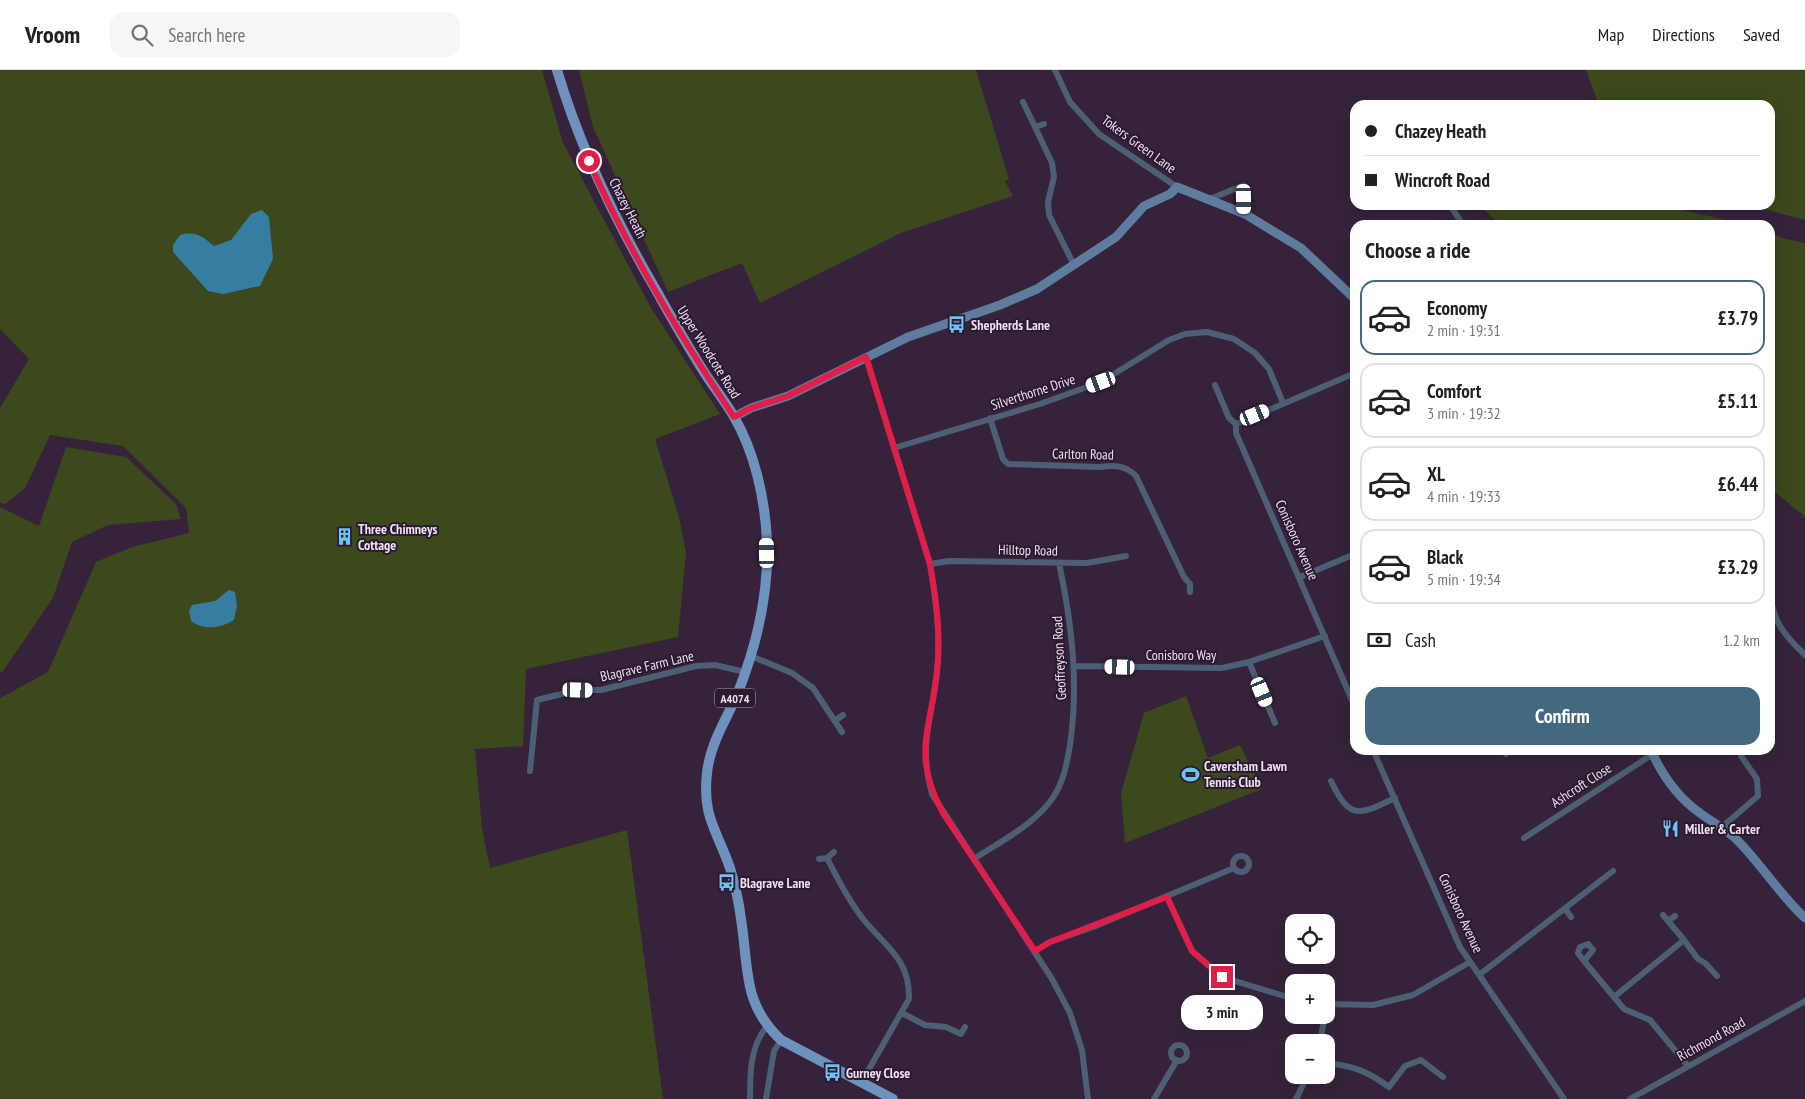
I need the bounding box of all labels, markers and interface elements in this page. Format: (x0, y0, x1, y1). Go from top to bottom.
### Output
search box (110, 12, 460, 57)
text: Vroom (25, 19, 80, 50)
icon: search (128, 21, 156, 49)
text: Search here (168, 23, 245, 47)
text: Map (1598, 23, 1624, 46)
text: Directions (1652, 23, 1715, 46)
text: Saved (1743, 23, 1780, 46)
street label: Tokers Green Lane (1098, 111, 1180, 177)
text: Chazey Heath (1395, 119, 1486, 143)
route start (578, 150, 600, 172)
text: Wincroft Road (1395, 168, 1490, 192)
street label: Chazey Heath (605, 175, 651, 241)
car (1236, 184, 1251, 214)
text: Choose a ride (1365, 236, 1470, 264)
icon: car (1367, 295, 1412, 340)
text: Economy (1427, 296, 1487, 320)
street label: Upper Woodcote Road (673, 302, 745, 402)
text: £3.79 (1718, 306, 1758, 330)
bus stop icon: Shepherds Lane (947, 315, 967, 335)
place label: Shepherds Lane (971, 316, 1050, 334)
text: 2 min · 19:31 (1427, 320, 1501, 340)
street label: Silverthorne Drive (988, 370, 1078, 414)
car (1084, 370, 1117, 394)
icon: car (1367, 378, 1412, 423)
text: Comfort (1427, 379, 1481, 403)
text: £5.11 (1718, 389, 1758, 413)
car (1238, 402, 1271, 428)
text: 3 min · 19:32 (1427, 403, 1501, 423)
street label: Carlton Road (1052, 444, 1114, 464)
icon: car (1367, 461, 1412, 506)
text: XL (1427, 462, 1445, 486)
text: £6.44 (1718, 472, 1758, 496)
text: 4 min · 19:33 (1427, 486, 1501, 506)
street label: Conisboro Avenue (1271, 497, 1323, 583)
place label: Three Chimneys Cottage (358, 520, 438, 554)
building icon: Three Chimneys Cottage (334, 527, 354, 547)
car (759, 538, 774, 568)
street label: Hilltop Road (998, 540, 1058, 560)
icon: car (1367, 544, 1412, 589)
text: Black (1427, 545, 1463, 569)
text: £3.29 (1718, 555, 1758, 579)
text: 5 min · 19:34 (1427, 569, 1501, 589)
street label: Geoffreyson Road (1048, 616, 1070, 700)
icon: cash (1365, 626, 1393, 654)
text: Cash (1405, 628, 1436, 652)
text: 1.2 km (1723, 630, 1760, 650)
street label: Blagrave Farm Lane (598, 646, 696, 686)
street label: Conisboro Way (1146, 646, 1217, 664)
car (1104, 659, 1135, 675)
car (1249, 675, 1274, 709)
car (562, 682, 593, 698)
button: Confirm (1365, 687, 1760, 745)
road number: A4074 (715, 688, 755, 708)
place label: Caversham Lawn Tennis Club (1204, 757, 1287, 791)
street label: Ashcroft Close (1547, 759, 1615, 811)
sports icon: Caversham Lawn Tennis Club (1180, 764, 1200, 784)
restaurant icon: Miller & Carter (1661, 819, 1681, 839)
place label: Miller & Carter (1685, 820, 1761, 838)
street label: Conisboro Avenue (1435, 870, 1487, 956)
bus stop icon: Blagrave Lane (716, 873, 736, 893)
place label: Blagrave Lane (740, 874, 811, 892)
map controls (1285, 914, 1335, 1084)
button: locate (1285, 914, 1335, 964)
route end (1211, 966, 1233, 988)
button: + (1285, 974, 1335, 1024)
callout: 3 min (1181, 994, 1263, 1030)
text: 3 min (1206, 1002, 1238, 1022)
street label: Richmond Road (1674, 1013, 1748, 1065)
button: − (1285, 1034, 1335, 1084)
bus stop icon: Gurney Close (822, 1063, 842, 1083)
place label: Gurney Close (846, 1064, 910, 1082)

